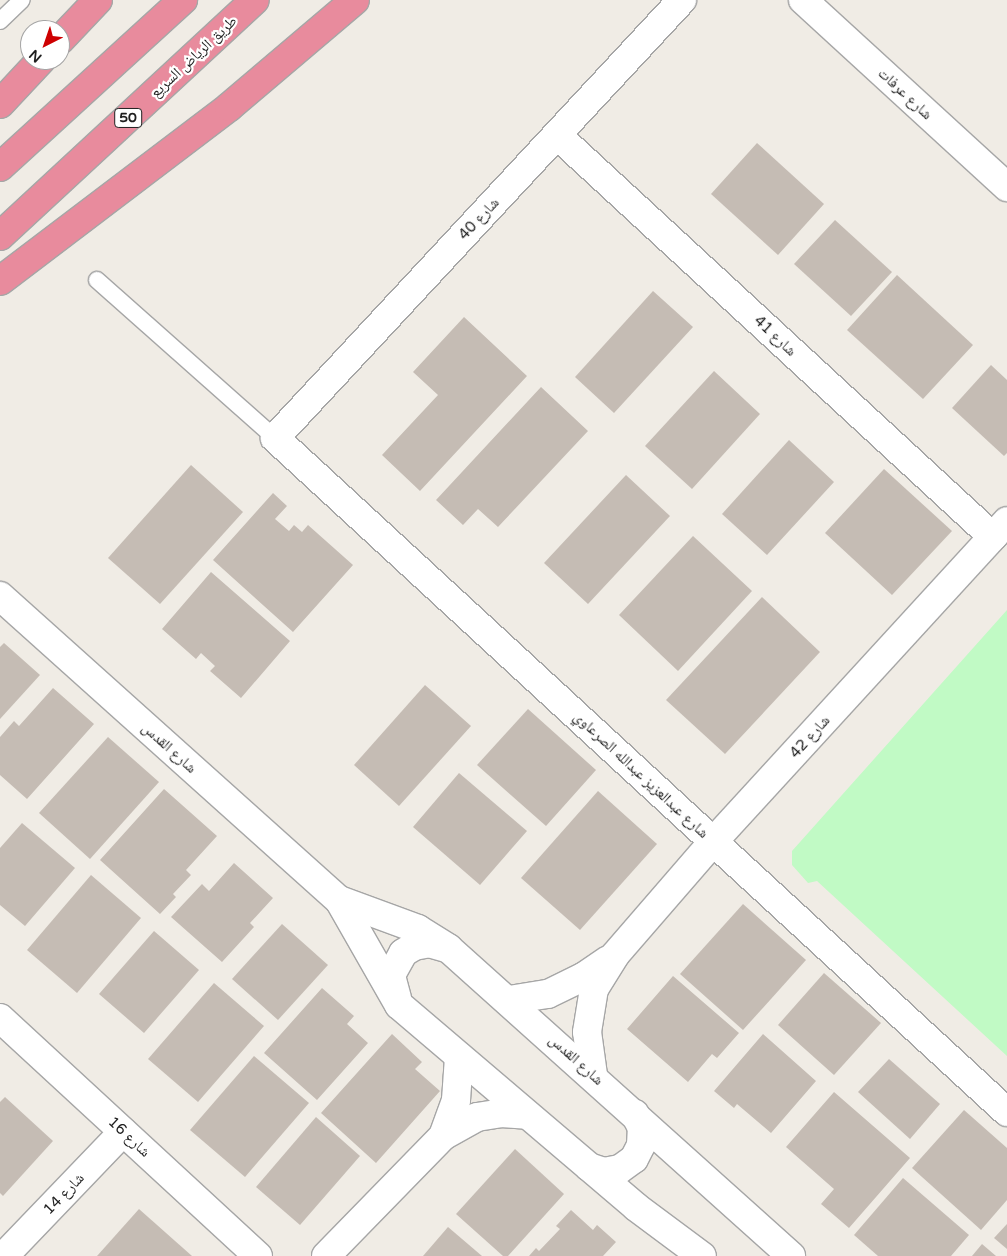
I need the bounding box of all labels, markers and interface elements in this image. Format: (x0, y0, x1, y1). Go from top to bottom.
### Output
street label: طريق الرياض السريع (147, 12, 241, 102)
north arrow (20, 20, 70, 70)
text: N (26, 46, 45, 66)
street label: شارع عرفات (874, 64, 936, 124)
road number: 50 (113, 106, 143, 130)
street label: شارع 40 (455, 194, 503, 244)
street label: شارع 41 (750, 312, 800, 360)
street label: شارع عبدالعزيز عبدالله الصرعاوي (570, 708, 712, 842)
street label: شارع 42 (786, 712, 834, 762)
street label: شارع القدس (138, 719, 200, 777)
street label: شارع القدس (545, 1031, 607, 1089)
street label: شارع 16 (104, 1113, 154, 1161)
street label: شارع 14 (40, 1169, 88, 1219)

